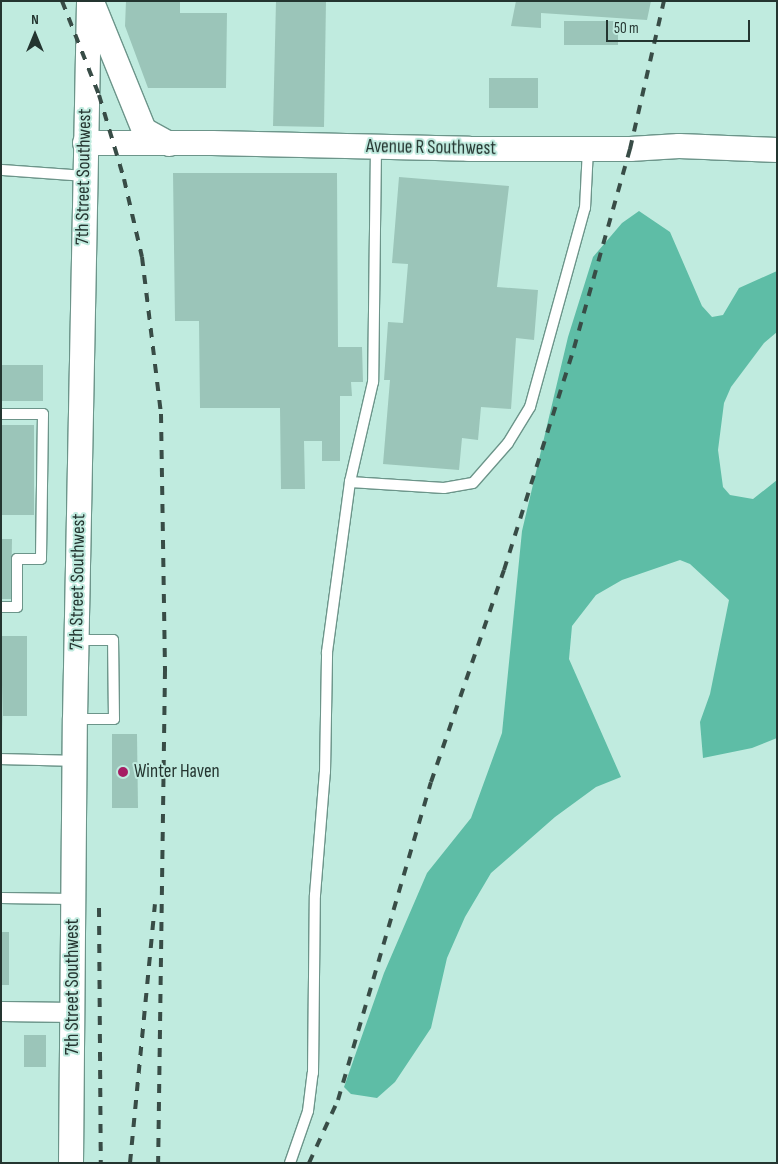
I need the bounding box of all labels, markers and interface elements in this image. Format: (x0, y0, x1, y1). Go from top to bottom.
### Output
north arrow (10, 10, 60, 60)
scale bar (608, 10, 752, 42)
text: N (31, 11, 39, 28)
text: 50 m (614, 19, 639, 38)
street label: 7th Street Southwest (71, 109, 97, 245)
street label: Avenue R Southwest (366, 135, 496, 161)
street label: 7th Street Southwest (65, 514, 91, 650)
place label: Winter Haven (134, 761, 220, 783)
marker: Winter Haven (116, 765, 130, 779)
street label: 7th Street Southwest (62, 919, 84, 1055)

